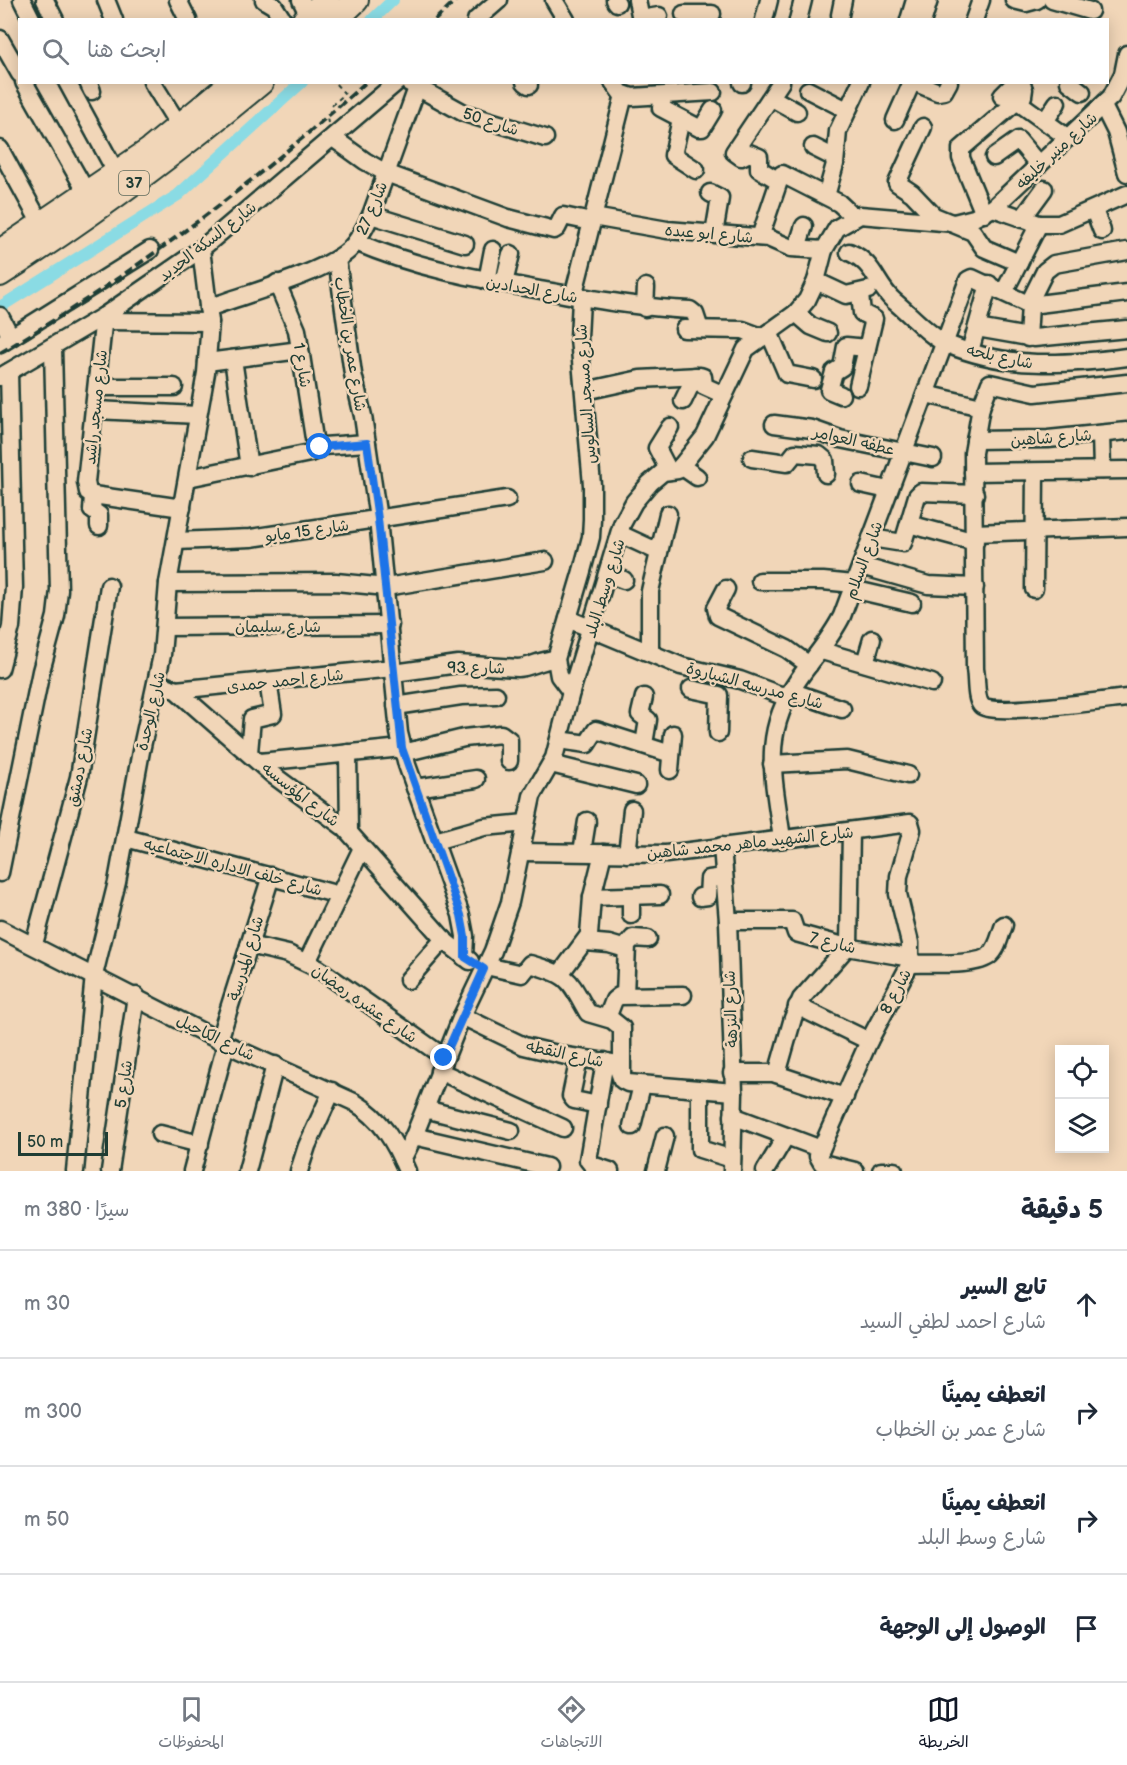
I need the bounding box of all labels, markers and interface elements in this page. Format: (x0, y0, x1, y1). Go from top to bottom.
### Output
search box (18, 18, 1109, 84)
icon: search (39, 35, 72, 68)
text: ابحث هنا (87, 37, 167, 64)
street label: شارع 50 (460, 105, 521, 141)
street label: شارع منير خليفه (1012, 109, 1102, 194)
road number: 37 (119, 171, 149, 195)
street label: شارع 27 (353, 179, 393, 239)
street label: شارع السكة الحديد (155, 198, 261, 287)
street label: شارع ابو عبده (664, 221, 754, 249)
street label: شارع الحدادين (484, 273, 579, 309)
street label: شارع عمر بن الخطاب (328, 275, 370, 413)
street label: شارع مسجد السالوس (572, 323, 602, 464)
street label: شارع 1 (288, 341, 314, 389)
street label: شارع بلحه (964, 341, 1035, 375)
street label: شارع مسجد راشد (81, 349, 113, 466)
street label: عطفه العوامر (809, 422, 896, 460)
street label: شارع شاهين (1010, 426, 1093, 452)
route start (306, 433, 332, 459)
street label: شارع 15 مايو (262, 516, 350, 548)
street label: شارع السلام (841, 519, 889, 603)
street label: شارع وسط البلد (581, 537, 631, 641)
street label: شارع سليمان (235, 618, 321, 638)
street label: شارع 93 (447, 658, 505, 680)
street label: شارع مدرسه الشباروة (684, 659, 825, 715)
street label: شارع احمد حمدى (226, 666, 345, 698)
street label: شارع الوحدة (133, 670, 171, 753)
street label: شارع دمشق (63, 726, 98, 809)
street label: شارع المؤسسه (257, 759, 343, 832)
street label: شارع الشهيد ماهر محمد شاهين (646, 823, 855, 865)
street label: شارع خلف الاداره الاجتماعيه (141, 834, 324, 901)
street label: شارع المدرسة (225, 914, 269, 1003)
street label: شارع 7 (807, 929, 858, 959)
street label: شارع عشره رمضان (307, 961, 420, 1048)
street label: شارع 8 (877, 966, 917, 1018)
street label: شارع النزهة (721, 970, 743, 1048)
street label: شارع الكاحيل (173, 1011, 258, 1066)
street label: شارع النقطه (524, 1037, 605, 1073)
route end (430, 1044, 456, 1070)
map controls (1055, 1045, 1109, 1153)
button: locate (1055, 1045, 1109, 1099)
street label: شارع 5 (112, 1059, 138, 1109)
button: layers (1055, 1099, 1109, 1153)
scale bar (18, 1129, 108, 1156)
text: 50 m (27, 1133, 63, 1152)
text: 5 دقيقة (1021, 1195, 1103, 1226)
text: سيرًا · 380 m (24, 1198, 130, 1222)
text: تابع السير (962, 1274, 1046, 1301)
icon: ahead (1070, 1288, 1103, 1321)
text: 30 m (24, 1292, 70, 1316)
text: شارع احمد لطفي السيد (860, 1310, 1046, 1334)
text: انعطف يمينًا (942, 1382, 1046, 1409)
icon: right (1070, 1396, 1103, 1429)
text: 300 m (24, 1400, 82, 1424)
text: شارع عمر بن الخطاب (876, 1418, 1046, 1442)
text: انعطف يمينًا (942, 1490, 1046, 1517)
icon: right (1070, 1504, 1103, 1537)
text: 50 m (24, 1508, 69, 1532)
text: شارع وسط البلد (918, 1526, 1046, 1550)
icon: arrive (1070, 1612, 1103, 1645)
text: الوصول إلى الوجهة (879, 1614, 1046, 1641)
tab: المحفوظات (158, 1693, 224, 1756)
tab: الاتجاهات (541, 1693, 602, 1756)
tab: الخريطة (919, 1693, 969, 1756)

